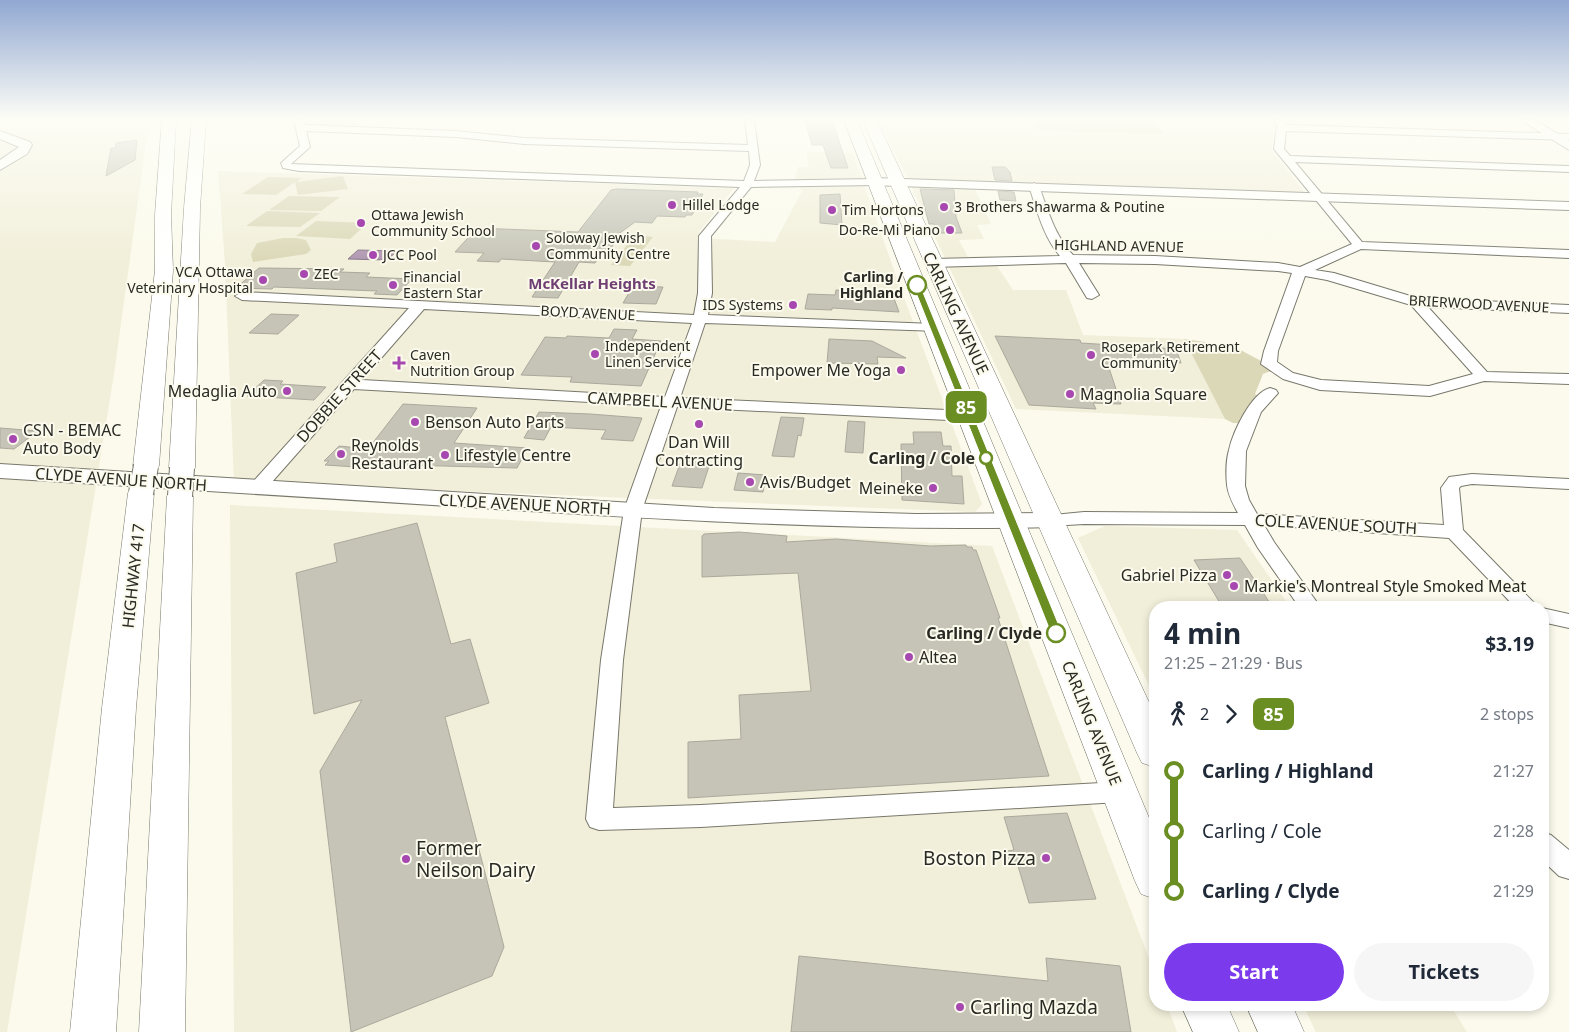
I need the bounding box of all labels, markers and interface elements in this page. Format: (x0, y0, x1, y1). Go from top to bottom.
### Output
place label: Hillel Lodge (682, 195, 759, 214)
place label: 3 Brothers Shawarma & Poutine (954, 197, 1165, 216)
marker: Hillel Lodge (666, 199, 678, 211)
place label: Tim Hortons (842, 200, 924, 219)
marker: 3 Brothers Shawarma & Poutine (938, 201, 950, 213)
marker: Tim Hortons (826, 204, 838, 216)
place label: Ottawa Jewish Community School (371, 205, 495, 240)
marker: Ottawa Jewish Community School (355, 217, 367, 229)
place label: Do-Re-Mi Piano (839, 220, 940, 239)
marker: Do-Re-Mi Piano (944, 224, 956, 236)
place label: Soloway Jewish Community Centre (546, 228, 670, 263)
street label: HIGHLAND AVENUE (1054, 235, 1184, 256)
marker: Soloway Jewish Community Centre (530, 240, 542, 252)
place label: JCC Pool (381, 245, 437, 264)
street label: CARLING AVENUE (918, 248, 994, 378)
marker: JCC Pool (367, 249, 379, 261)
place label: VCA Ottawa Veterinary Hospital (127, 262, 253, 297)
place label: ZEC (314, 264, 339, 283)
place label: Financial Eastern Star (403, 267, 483, 302)
place label: Carling / Highland (840, 267, 903, 302)
marker: ZEC (298, 268, 310, 280)
district label: McKellar Heights (528, 273, 656, 293)
marker: VCA Ottawa Veterinary Hospital (257, 274, 269, 286)
marker: Carling / Highland (907, 275, 927, 295)
marker: Financial Eastern Star (387, 279, 399, 291)
street label: BRIERWOOD AVENUE (1408, 290, 1550, 317)
place label: IDS Systems (702, 295, 783, 314)
marker: IDS Systems (787, 299, 799, 311)
street label: BOYD AVENUE (540, 301, 636, 324)
place label: Independent Linen Service (605, 336, 692, 371)
place label: Rosepark Retirement Community (1101, 337, 1240, 372)
street label: DOBBIE STREET (291, 345, 387, 447)
place label: Caven Nutrition Group (410, 345, 515, 380)
marker: Independent Linen Service (589, 348, 601, 360)
marker: Rosepark Retirement Community (1085, 349, 1097, 361)
marker: Caven Nutrition Group (392, 356, 406, 370)
place label: Empower Me Yoga (751, 359, 891, 381)
marker: Empower Me Yoga (895, 364, 907, 376)
place label: Medaglia Auto (168, 380, 277, 402)
place label: Magnolia Square (1080, 383, 1207, 405)
marker: Medaglia Auto (281, 385, 293, 397)
street label: CAMPBELL AVENUE (587, 386, 733, 416)
marker: Magnolia Square (1064, 388, 1076, 400)
line badge: 85 (944, 391, 988, 423)
text: 85 (956, 395, 976, 419)
place label: Benson Auto Parts (425, 411, 564, 433)
marker: Benson Auto Parts (409, 416, 421, 428)
marker: Dan Will Contracting (693, 418, 705, 430)
place label: CSN - BEMAC Auto Body (23, 419, 121, 459)
place label: Dan Will Contracting (655, 431, 743, 471)
marker: CSN - BEMAC Auto Body (7, 433, 19, 445)
place label: Reynolds Restaurant (351, 434, 433, 474)
place label: Lifestyle Centre (455, 444, 571, 466)
place label: Carling / Cole (868, 447, 975, 469)
marker: Reynolds Restaurant (335, 448, 347, 460)
marker: Lifestyle Centre (439, 449, 451, 461)
marker: Carling / Cole (979, 451, 993, 465)
street label: CLYDE AVENUE NORTH (34, 462, 208, 496)
place label: Avis/Budget (760, 471, 851, 493)
marker: Avis/Budget (744, 476, 756, 488)
place label: Meineke (859, 477, 923, 499)
marker: Meineke (927, 482, 939, 494)
street label: CLYDE AVENUE NORTH (438, 489, 612, 519)
street label: COLE AVENUE SOUTH (1254, 509, 1418, 539)
street label: HIGHWAY 417 (117, 523, 149, 629)
place label: Gabriel Pizza (1121, 564, 1217, 586)
marker: Gabriel Pizza (1221, 569, 1233, 581)
place label: Markie's Montreal Style Smoked Meat (1244, 575, 1527, 597)
marker: Markie's Montreal Style Smoked Meat (1228, 580, 1240, 592)
text: 4 min (1164, 614, 1241, 652)
place label: Carling / Clyde (926, 622, 1042, 644)
marker: Carling / Clyde (1046, 623, 1066, 643)
text: $3.19 (1485, 631, 1534, 657)
place label: Altea (919, 646, 957, 668)
marker: Altea (903, 651, 915, 663)
text: 21:25 – 21:29 · Bus (1164, 652, 1303, 674)
street label: CARLING AVENUE (1057, 657, 1127, 789)
icon: walk (1164, 700, 1192, 728)
icon: forward (1217, 700, 1245, 728)
text: 85 (1263, 702, 1284, 726)
text: 2 (1200, 703, 1209, 725)
text: 2 stops (1480, 703, 1534, 725)
text: Carling / Highland (1202, 758, 1374, 784)
text: 21:27 (1493, 760, 1534, 782)
text: Carling / Cole (1202, 818, 1322, 844)
text: 21:28 (1493, 820, 1534, 842)
place label: Former Neilson Dairy (416, 835, 536, 883)
place label: Boston Pizza (923, 845, 1036, 871)
marker: Boston Pizza (1040, 852, 1052, 864)
marker: Former Neilson Dairy (400, 853, 412, 865)
text: Carling / Clyde (1202, 878, 1340, 904)
text: 21:29 (1493, 880, 1534, 902)
button: Start (1164, 943, 1344, 1001)
button: Tickets (1354, 943, 1534, 1001)
place label: Carling Mazda (970, 994, 1098, 1020)
marker: Carling Mazda (954, 1001, 966, 1013)

